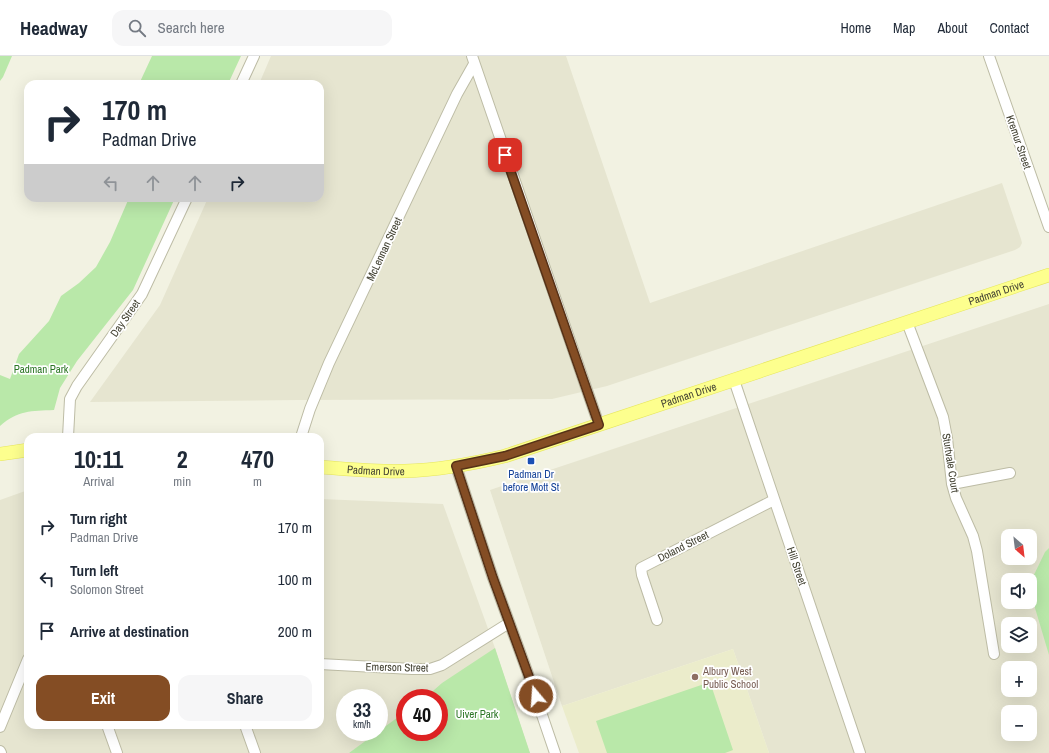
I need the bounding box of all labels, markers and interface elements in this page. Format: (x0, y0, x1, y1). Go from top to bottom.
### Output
search box (112, 10, 392, 46)
text: Headway (20, 15, 88, 41)
icon: search (126, 17, 148, 39)
text: Search here (158, 17, 225, 38)
text: Home (840, 19, 871, 37)
text: Map (893, 19, 915, 37)
text: About (937, 19, 967, 37)
text: Contact (989, 19, 1029, 37)
text: 170 m (102, 91, 167, 129)
icon: right (36, 96, 88, 148)
street label: Kremur Street (1003, 113, 1035, 171)
text: Padman Drive (102, 127, 196, 152)
pin (488, 138, 522, 172)
icon: arrive (494, 144, 516, 166)
icon: left (100, 172, 122, 194)
icon: ahead (142, 172, 164, 194)
icon: ahead (184, 172, 206, 194)
icon: right (226, 172, 248, 194)
street label: McLennan Street (363, 214, 405, 283)
street label: Padman Drive (966, 277, 1026, 308)
street label: Day Street (107, 296, 143, 339)
park label: Padman Park (14, 362, 69, 376)
street label: Padman Drive (659, 379, 718, 411)
street label: Sturtvale Court (939, 432, 963, 494)
text: 10:11 (74, 443, 123, 475)
text: 2 (177, 443, 188, 475)
text: 470 (241, 443, 274, 475)
marker: Padman Dr before Mott St (526, 456, 536, 466)
street label: Padman Drive (346, 462, 405, 478)
place label: Padman Dr before Mott St (503, 467, 560, 494)
text: Arrival (83, 473, 114, 490)
text: min (173, 473, 191, 490)
text: m (253, 473, 262, 490)
text: Turn right (70, 508, 127, 529)
icon: right (36, 516, 58, 538)
text: 170 m (278, 517, 312, 538)
street label: Doland Street (655, 527, 711, 565)
text: Padman Drive (70, 529, 138, 546)
north arrow (1001, 529, 1037, 565)
map controls (1001, 529, 1037, 741)
street label: Hill Street (784, 545, 810, 587)
text: Turn left (70, 560, 118, 581)
icon: left (36, 568, 58, 590)
text: 100 m (278, 569, 312, 590)
button: sound (1001, 573, 1037, 609)
text: Solomon Street (70, 581, 143, 598)
button: layers (1001, 617, 1037, 653)
icon: arrive (36, 620, 58, 642)
text: Arrive at destination (70, 621, 189, 642)
text: 200 m (278, 621, 312, 642)
street label: Emerson Street (366, 659, 429, 675)
button: + (1001, 661, 1037, 697)
place label: Albury West Public School (702, 664, 758, 691)
marker: Albury West Public School (690, 672, 700, 682)
button: Exit (36, 675, 170, 721)
button: Share (178, 675, 312, 721)
position arrow (515, 675, 557, 717)
speed limit sign: 40 (396, 689, 448, 741)
text: 33 (353, 696, 371, 723)
button: − (1001, 705, 1037, 741)
park label: Uiver Park (456, 707, 499, 721)
text: km/h (353, 718, 371, 731)

